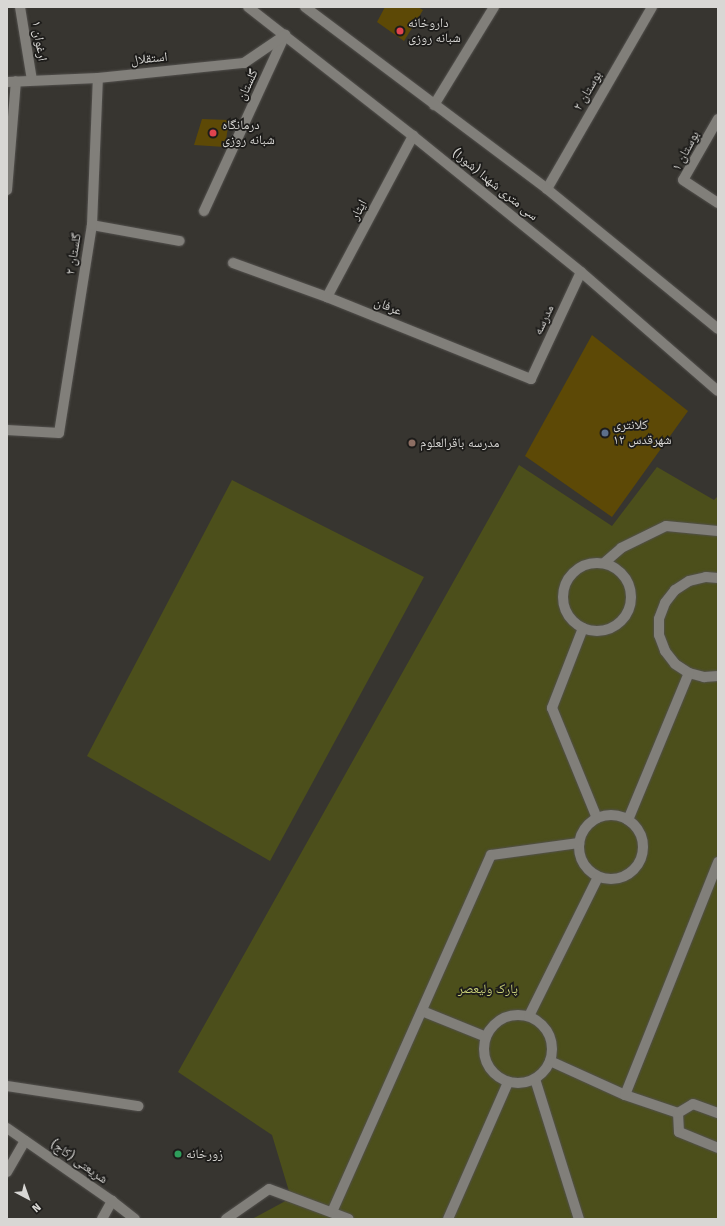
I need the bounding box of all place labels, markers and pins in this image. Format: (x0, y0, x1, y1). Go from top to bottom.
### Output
place label: داروخانه شبانه روزی (408, 16, 461, 47)
marker: داروخانه شبانه روزی (395, 26, 405, 36)
place label: درمانگاه شبانه روزی (222, 118, 275, 149)
marker: درمانگاه شبانه روزی (207, 127, 219, 139)
place label: کلانتری ۱۲ شهرقدس (613, 418, 672, 449)
marker: کلانتری ۱۲ شهرقدس (600, 428, 610, 438)
place label: مدرسه باقرالعلوم (420, 435, 499, 451)
marker: مدرسه باقرالعلوم (407, 438, 417, 448)
place label: زورخانه (186, 1146, 223, 1162)
marker: زورخانه (173, 1149, 183, 1159)

